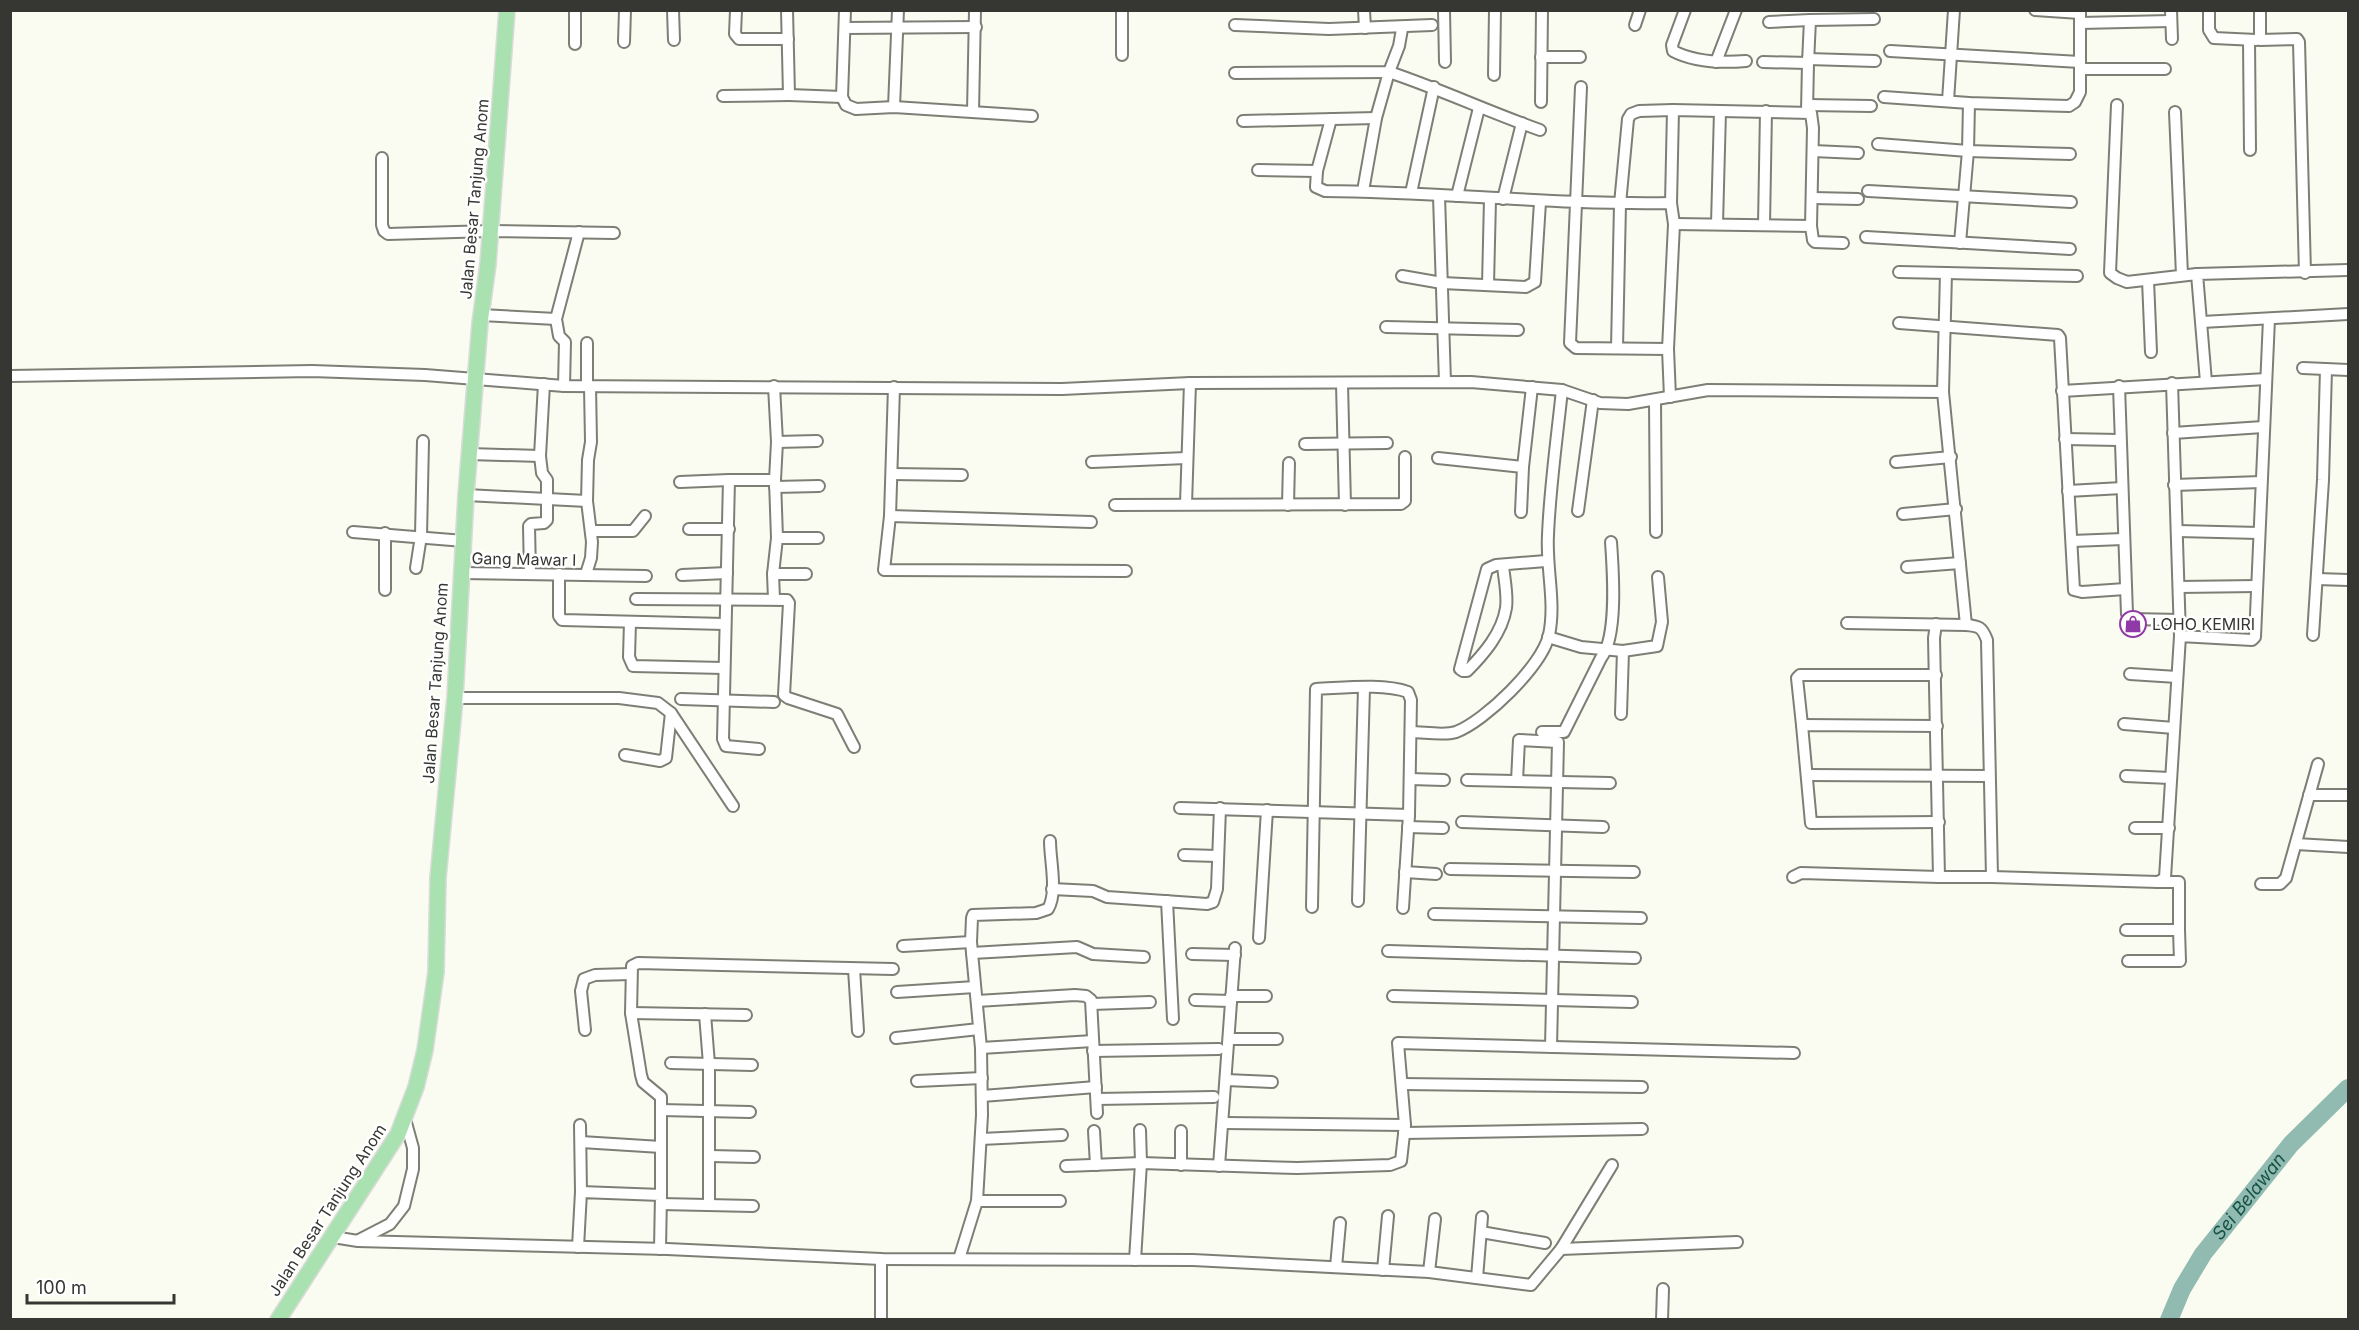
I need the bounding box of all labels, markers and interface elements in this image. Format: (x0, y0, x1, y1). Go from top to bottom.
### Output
street label: Jalan Besar Tanjung Anom (455, 98, 493, 300)
street label: Gang Mawar I (471, 548, 577, 570)
street label: Jalan Besar Tanjung Anom (418, 582, 452, 784)
shop icon: LOHO KEMIRI (2118, 609, 2148, 639)
place label: LOHO KEMIRI (2152, 614, 2255, 634)
street label: Jalan Besar Tanjung Anom (264, 1120, 390, 1300)
water label: Sei Belawan (2208, 1149, 2290, 1244)
scale bar (27, 1267, 174, 1305)
text: 100 m (36, 1277, 87, 1298)

